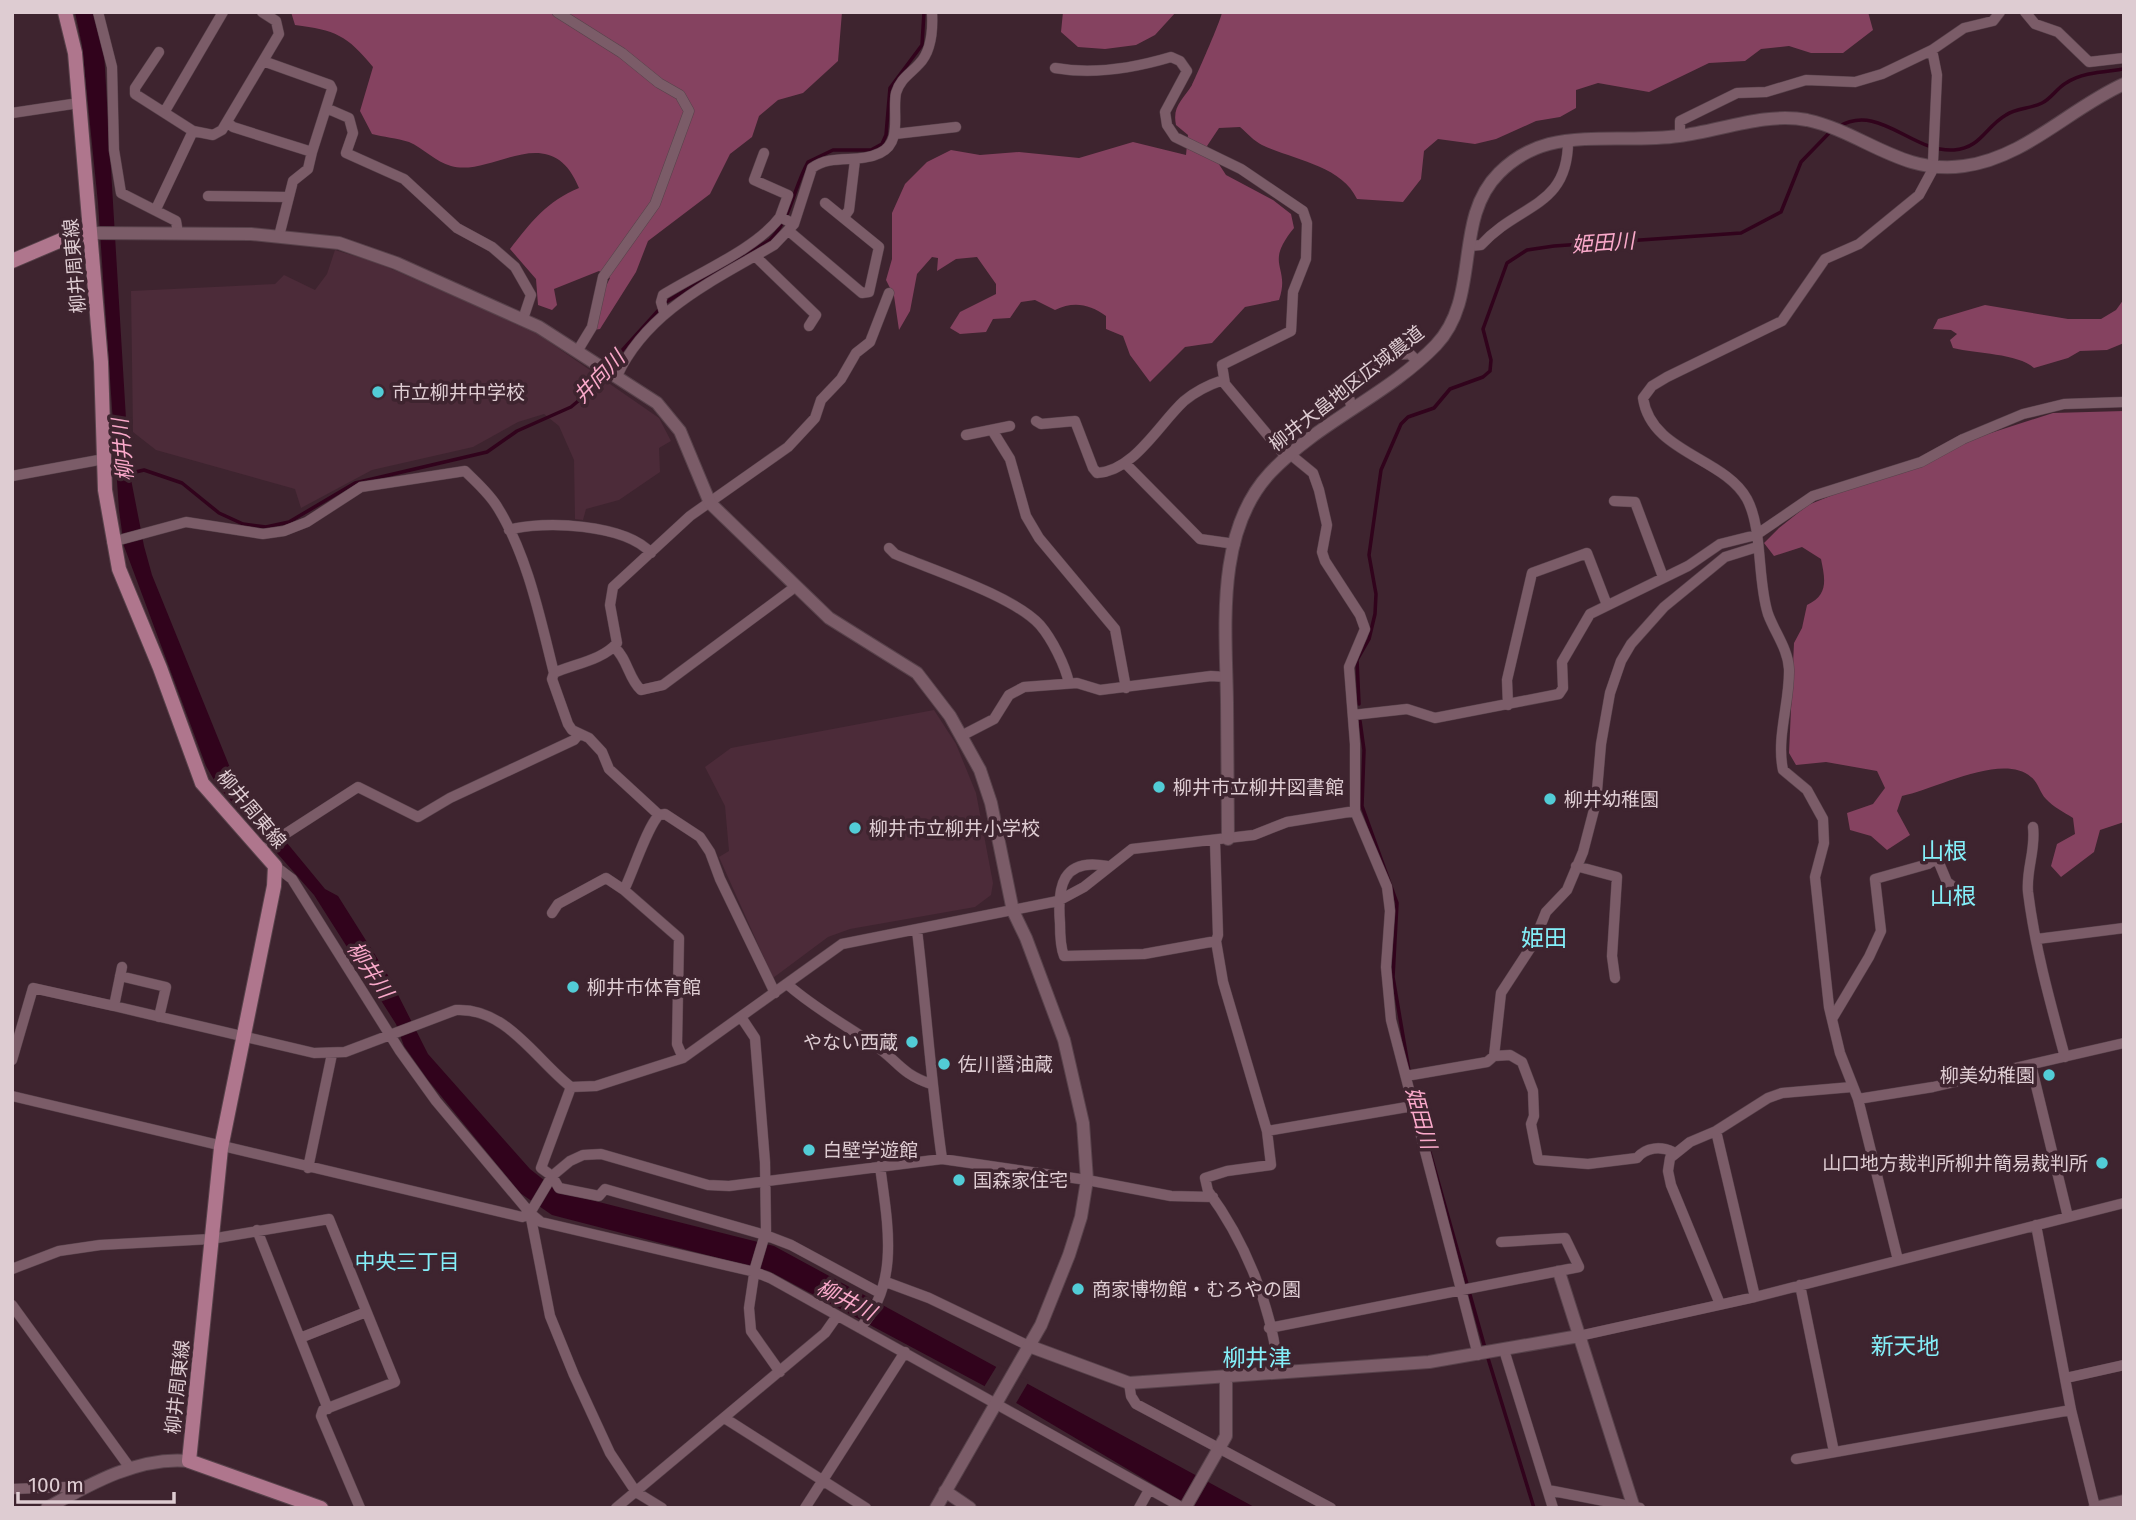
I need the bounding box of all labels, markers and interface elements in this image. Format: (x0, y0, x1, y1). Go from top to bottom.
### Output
street label: 柳井周東線 (59, 218, 90, 314)
water label: 姫田川 (1571, 228, 1637, 258)
street label: 柳井大畠地区広域農道 (1264, 321, 1428, 456)
water label: 井向川 (568, 344, 632, 409)
place label: 市立柳井中学校 (392, 381, 525, 404)
marker: 市立柳井中学校 (370, 384, 386, 400)
water label: 柳井川 (107, 415, 139, 483)
street label: 柳井周東線 (212, 766, 291, 853)
place label: 柳井市立柳井図書館 (1173, 776, 1344, 799)
marker: 柳井市立柳井図書館 (1151, 779, 1167, 795)
place label: 柳井幼稚園 (1564, 788, 1659, 811)
marker: 柳井幼稚園 (1542, 791, 1558, 807)
place label: 柳井市立柳井小学校 (869, 817, 1040, 840)
marker: 柳井市立柳井小学校 (847, 820, 863, 836)
district label: 山根 (1921, 837, 1967, 865)
district label: 山根 (1930, 882, 1976, 910)
district label: 姫田 (1521, 924, 1567, 952)
water label: 柳井川 (342, 937, 400, 1005)
place label: 柳井市体育館 (587, 976, 701, 999)
marker: 柳井市体育館 (565, 979, 581, 995)
place label: やない西蔵 (803, 1031, 898, 1054)
marker: やない西蔵 (904, 1034, 920, 1050)
place label: 佐川醤油蔵 (958, 1053, 1053, 1076)
marker: 佐川醤油蔵 (936, 1056, 952, 1072)
place label: 柳美幼稚園 (1940, 1064, 2035, 1087)
marker: 柳美幼稚園 (2041, 1067, 2057, 1083)
water label: 姫田川 (1400, 1084, 1442, 1154)
place label: 白壁学遊館 (823, 1139, 918, 1162)
marker: 白壁学遊館 (801, 1142, 817, 1158)
place label: 山口地方裁判所柳井簡易裁判所 (1822, 1152, 2088, 1175)
marker: 山口地方裁判所柳井簡易裁判所 (2094, 1155, 2110, 1171)
place label: 国森家住宅 (973, 1169, 1068, 1192)
marker: 国森家住宅 (951, 1172, 967, 1188)
district label: 中央三丁目 (355, 1249, 460, 1275)
water label: 柳井川 (812, 1274, 882, 1327)
place label: 商家博物館・むろやの園 (1092, 1278, 1301, 1301)
marker: 商家博物館・むろやの園 (1070, 1281, 1086, 1297)
district label: 新天地 (1871, 1332, 1940, 1360)
street label: 柳井周東線 (161, 1339, 194, 1436)
district label: 柳井津 (1223, 1344, 1292, 1372)
scale bar (18, 1460, 173, 1504)
text: 100 m (28, 1472, 84, 1498)

